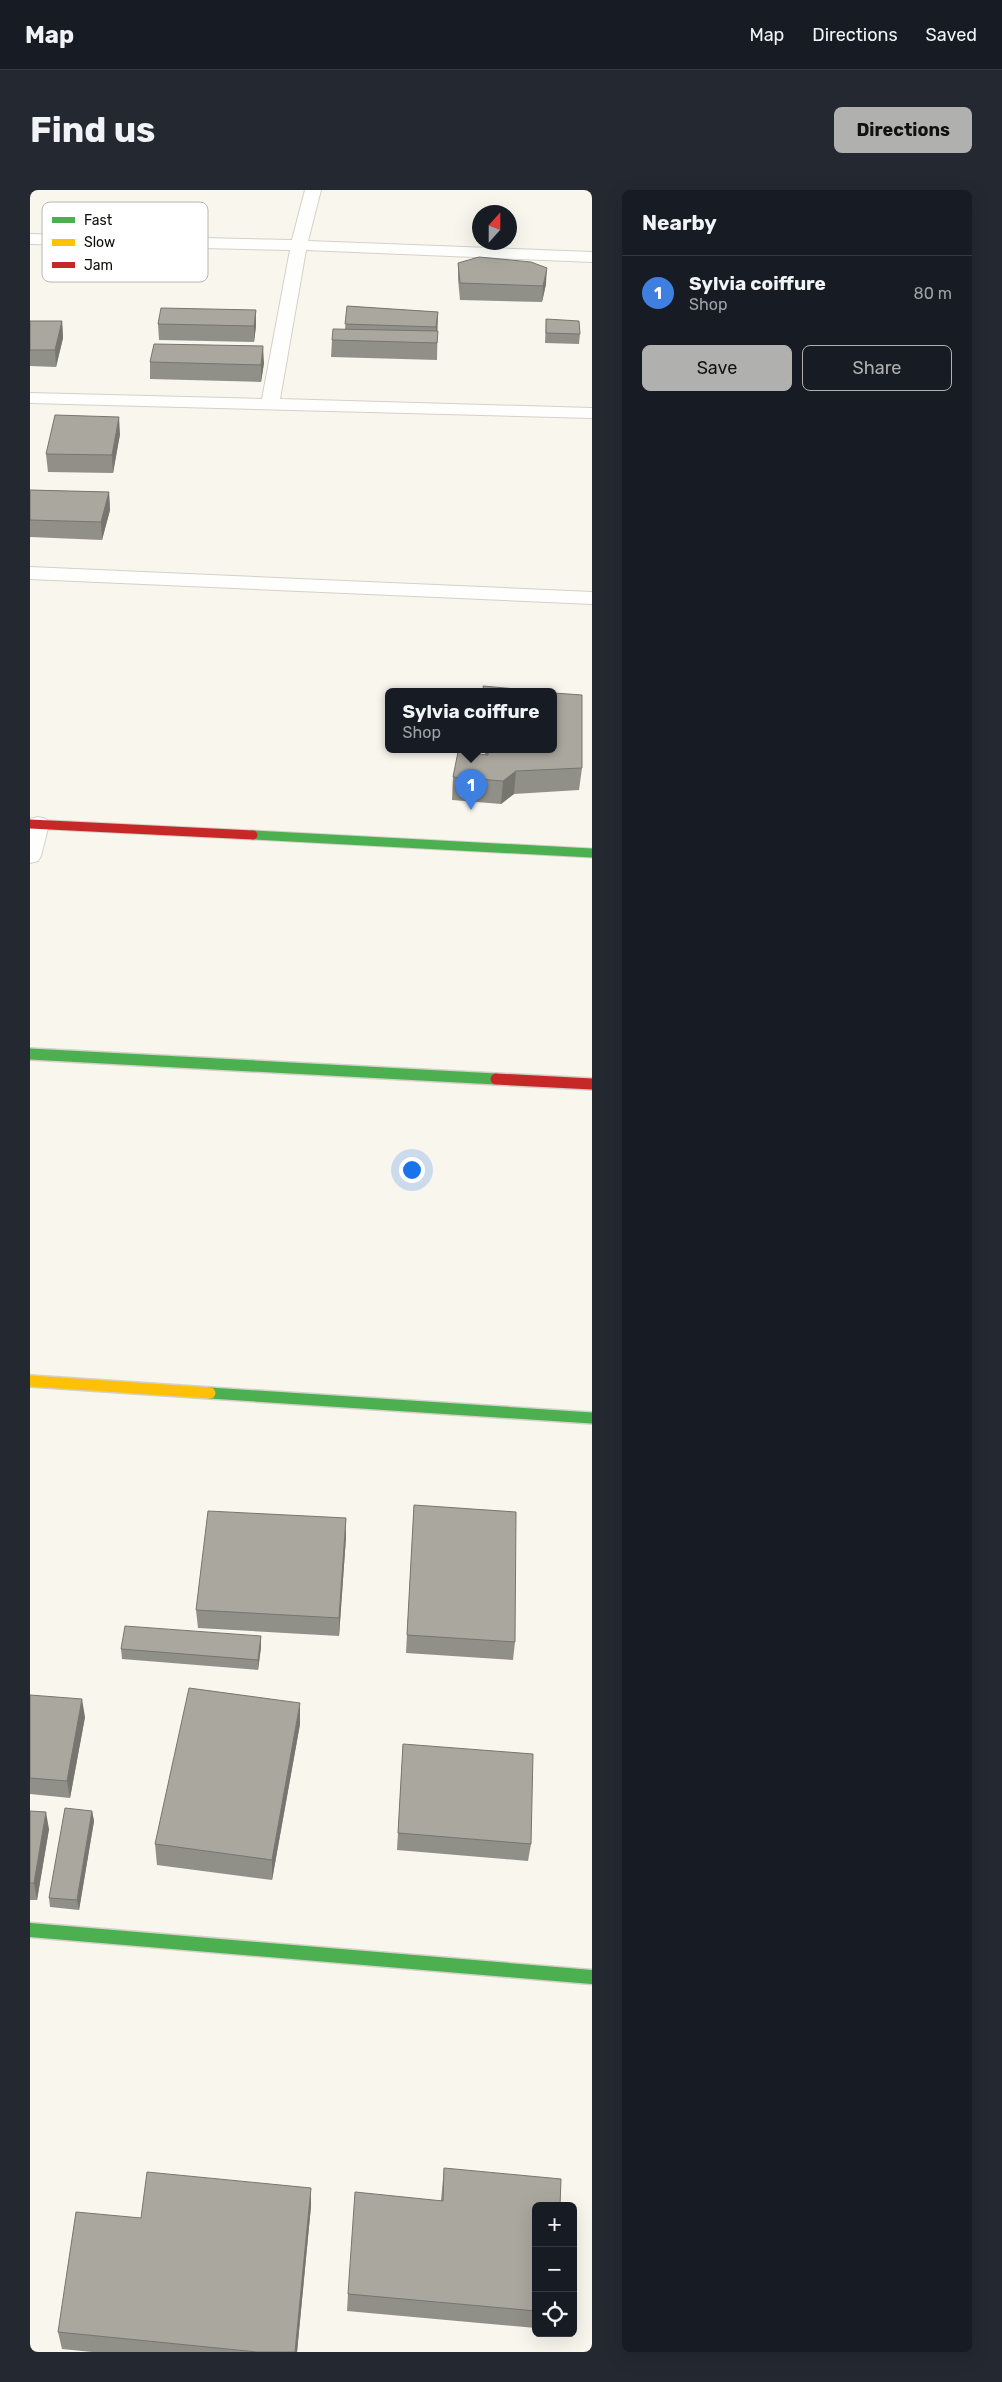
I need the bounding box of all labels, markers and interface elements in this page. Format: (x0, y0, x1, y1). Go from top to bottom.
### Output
text: Map (25, 21, 74, 49)
text: Map (749, 24, 784, 46)
text: Directions (812, 24, 898, 46)
text: Saved (926, 24, 977, 46)
button: Directions (834, 107, 972, 153)
text: Find us (30, 109, 155, 151)
legend (42, 202, 208, 282)
north arrow (472, 205, 517, 250)
text: Nearby (642, 210, 717, 235)
text: Fast (84, 212, 113, 229)
text: Slow (84, 234, 115, 251)
text: Jam (84, 257, 113, 274)
text: Sylvia coiffure (689, 272, 826, 295)
text: 1 (654, 284, 662, 303)
text: 80 m (914, 284, 952, 303)
text: Shop (689, 295, 727, 314)
button: Save (642, 345, 792, 391)
button: Share (802, 345, 952, 391)
popup (385, 688, 557, 753)
text: Sylvia coiffure (403, 700, 539, 723)
text: Shop (403, 723, 441, 742)
pin: 1 (455, 769, 487, 810)
your location (399, 1157, 425, 1183)
map controls (532, 2202, 577, 2337)
button: + (532, 2202, 577, 2247)
button: − (532, 2247, 577, 2292)
button: locate (532, 2292, 577, 2337)

